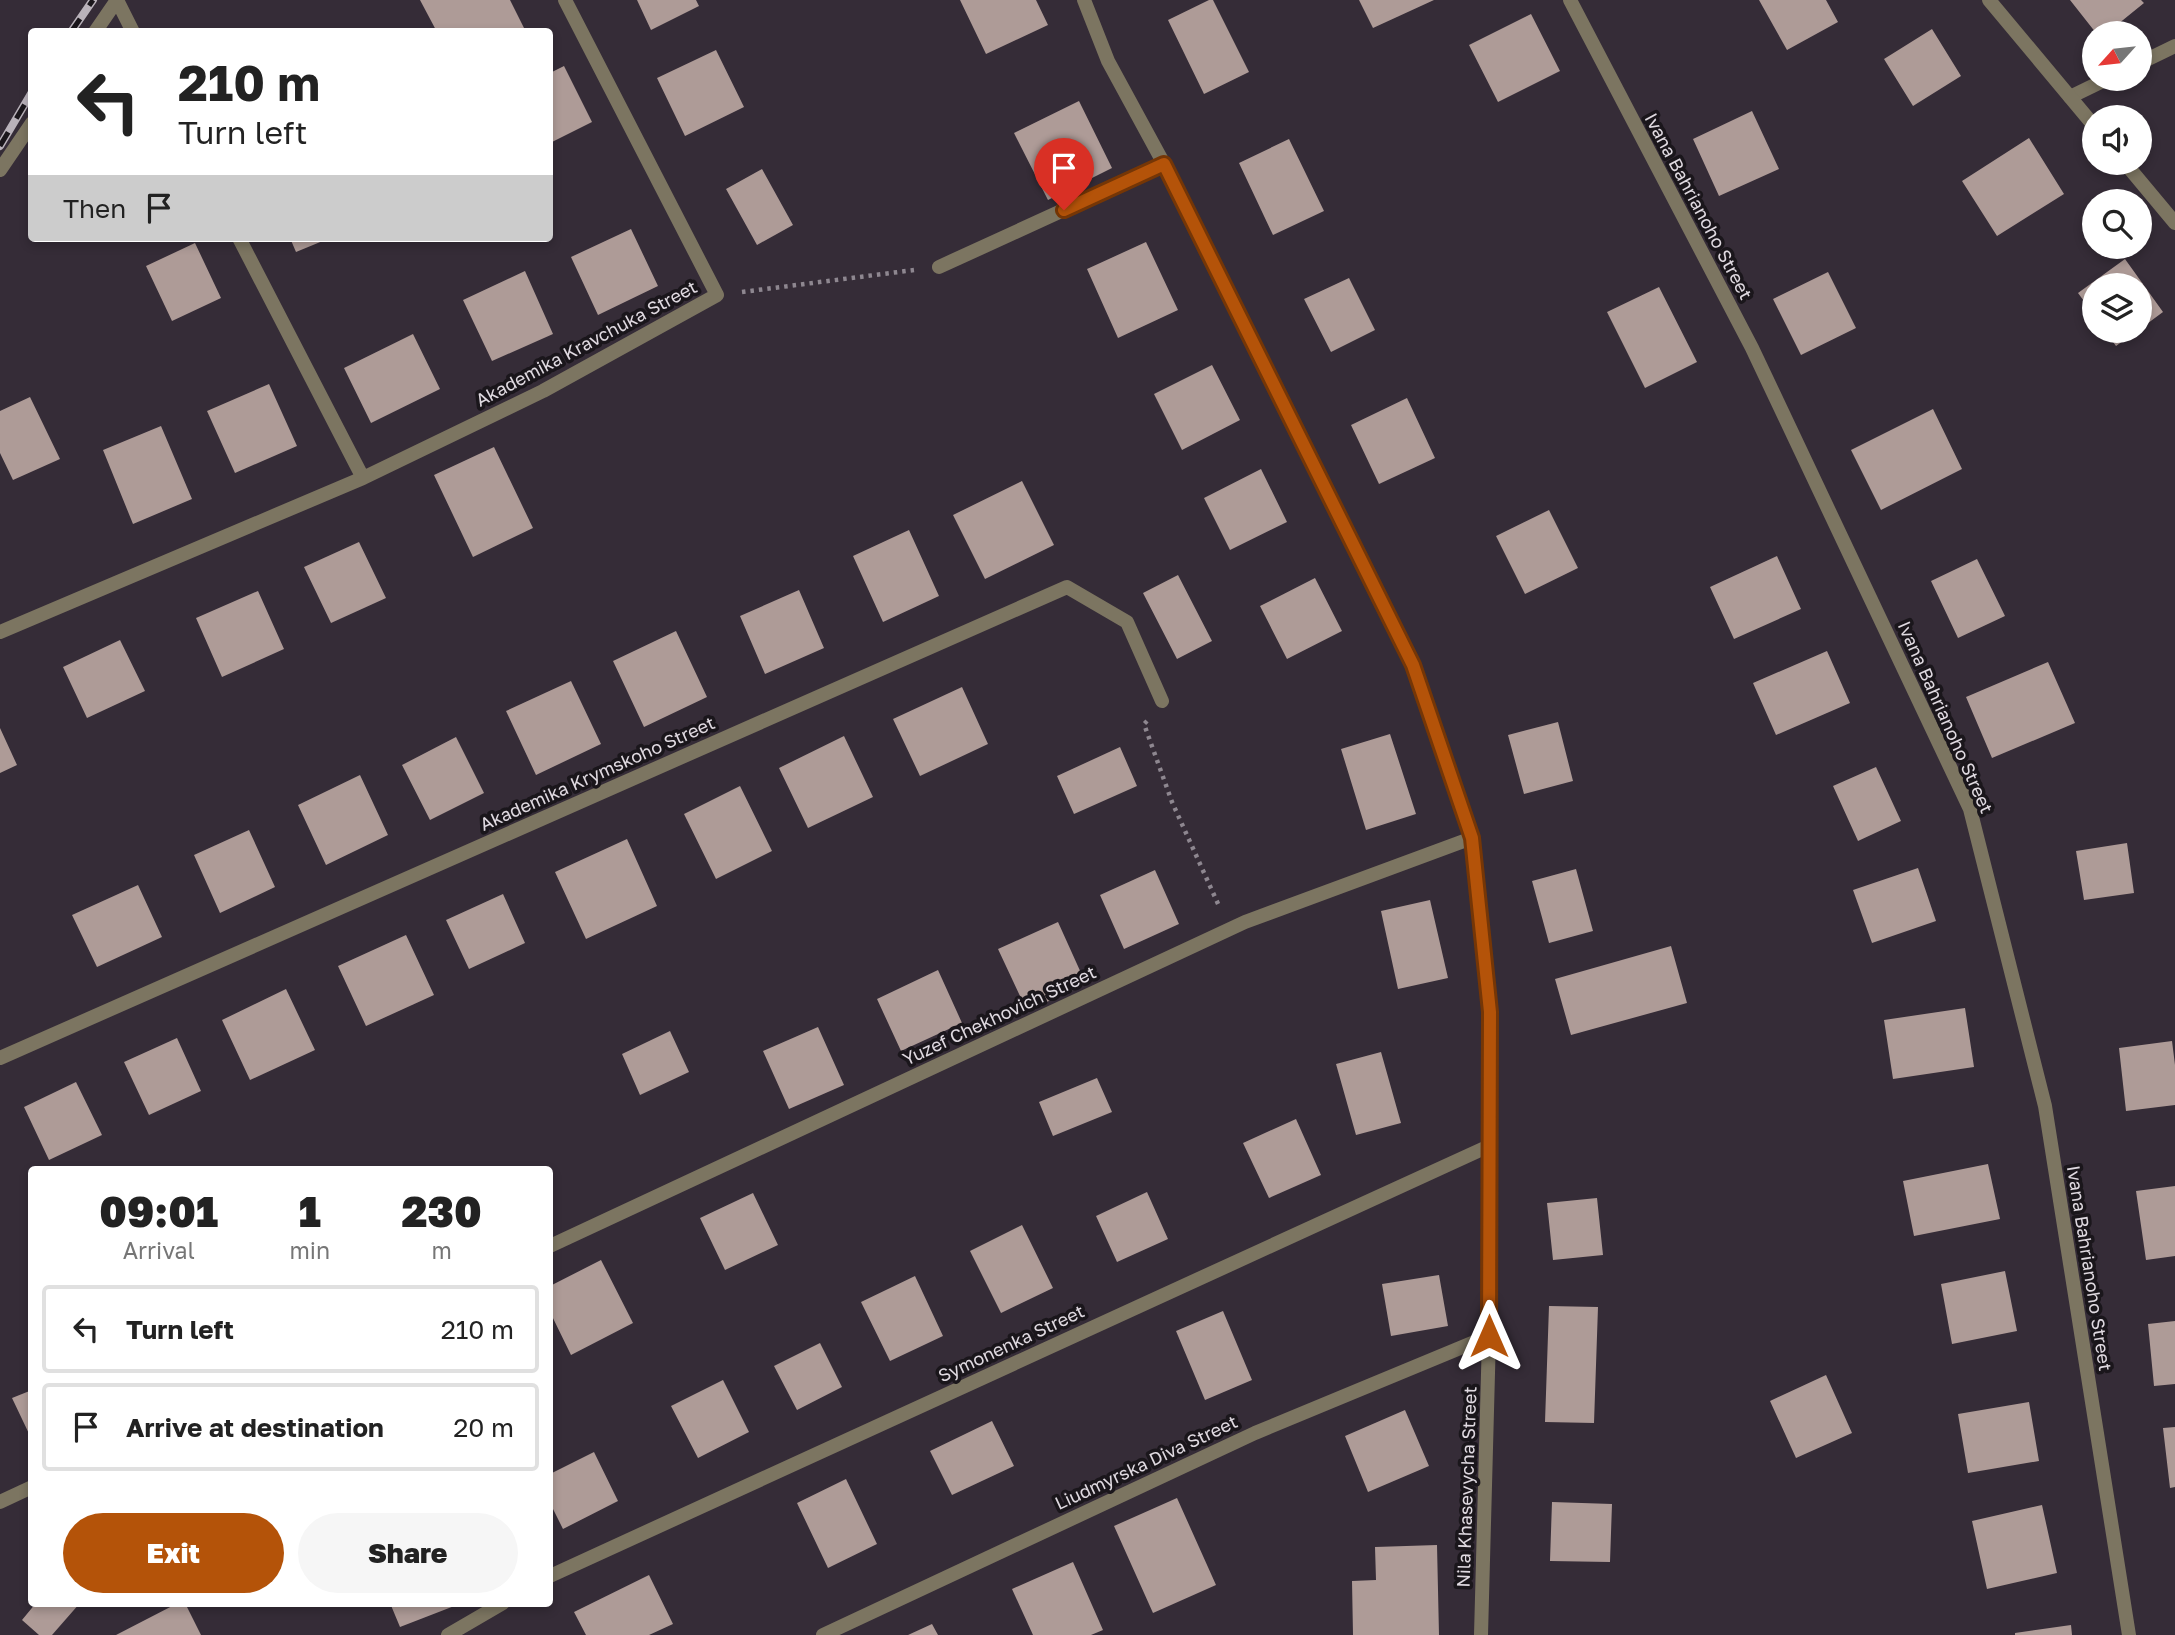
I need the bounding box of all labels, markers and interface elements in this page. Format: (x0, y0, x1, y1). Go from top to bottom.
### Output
north arrow (2082, 21, 2152, 91)
map controls (2082, 21, 2152, 343)
text: 210 m (178, 53, 320, 112)
icon: left (63, 56, 154, 147)
button: sound (2082, 105, 2152, 175)
street label: Ivana Bahrianoho Street (1640, 109, 1758, 303)
text: Turn left (178, 113, 307, 151)
pin (1034, 138, 1094, 210)
icon: arrive (1045, 149, 1083, 187)
icon: arrive (140, 189, 178, 227)
button: search (2082, 189, 2152, 259)
text: Then (63, 193, 126, 224)
button: layers (2082, 273, 2152, 343)
street label: Akademika Kravchuka Street (472, 275, 700, 411)
street label: Ivana Bahrianoho Street (1894, 618, 1998, 816)
street label: Akademika Krymskoho Street (476, 711, 718, 835)
street label: Yuzef Chekhovich Street (899, 960, 1099, 1070)
street label: Ivana Bahrianoho Street (2063, 1164, 2117, 1372)
text: 09:01 (99, 1186, 218, 1236)
text: 1 (299, 1186, 321, 1236)
text: 230 (401, 1186, 482, 1236)
text: Arrival (123, 1236, 195, 1264)
text: min (289, 1236, 330, 1264)
text: m (431, 1236, 452, 1264)
position arrow (1452, 1299, 1526, 1373)
street label: Symonenka Street (934, 1300, 1088, 1386)
icon: left (67, 1310, 105, 1348)
text: Turn left (126, 1314, 234, 1345)
text: 210 m (441, 1314, 514, 1345)
street label: Nila Khasevycha Street (1451, 1386, 1481, 1588)
icon: arrive (67, 1408, 105, 1446)
street label: Liudmyrska Diva Street (1051, 1410, 1241, 1514)
text: Arrive at destination (126, 1412, 384, 1443)
text: 20 m (453, 1412, 514, 1443)
button: Exit (63, 1513, 284, 1593)
button: Share (298, 1513, 518, 1593)

